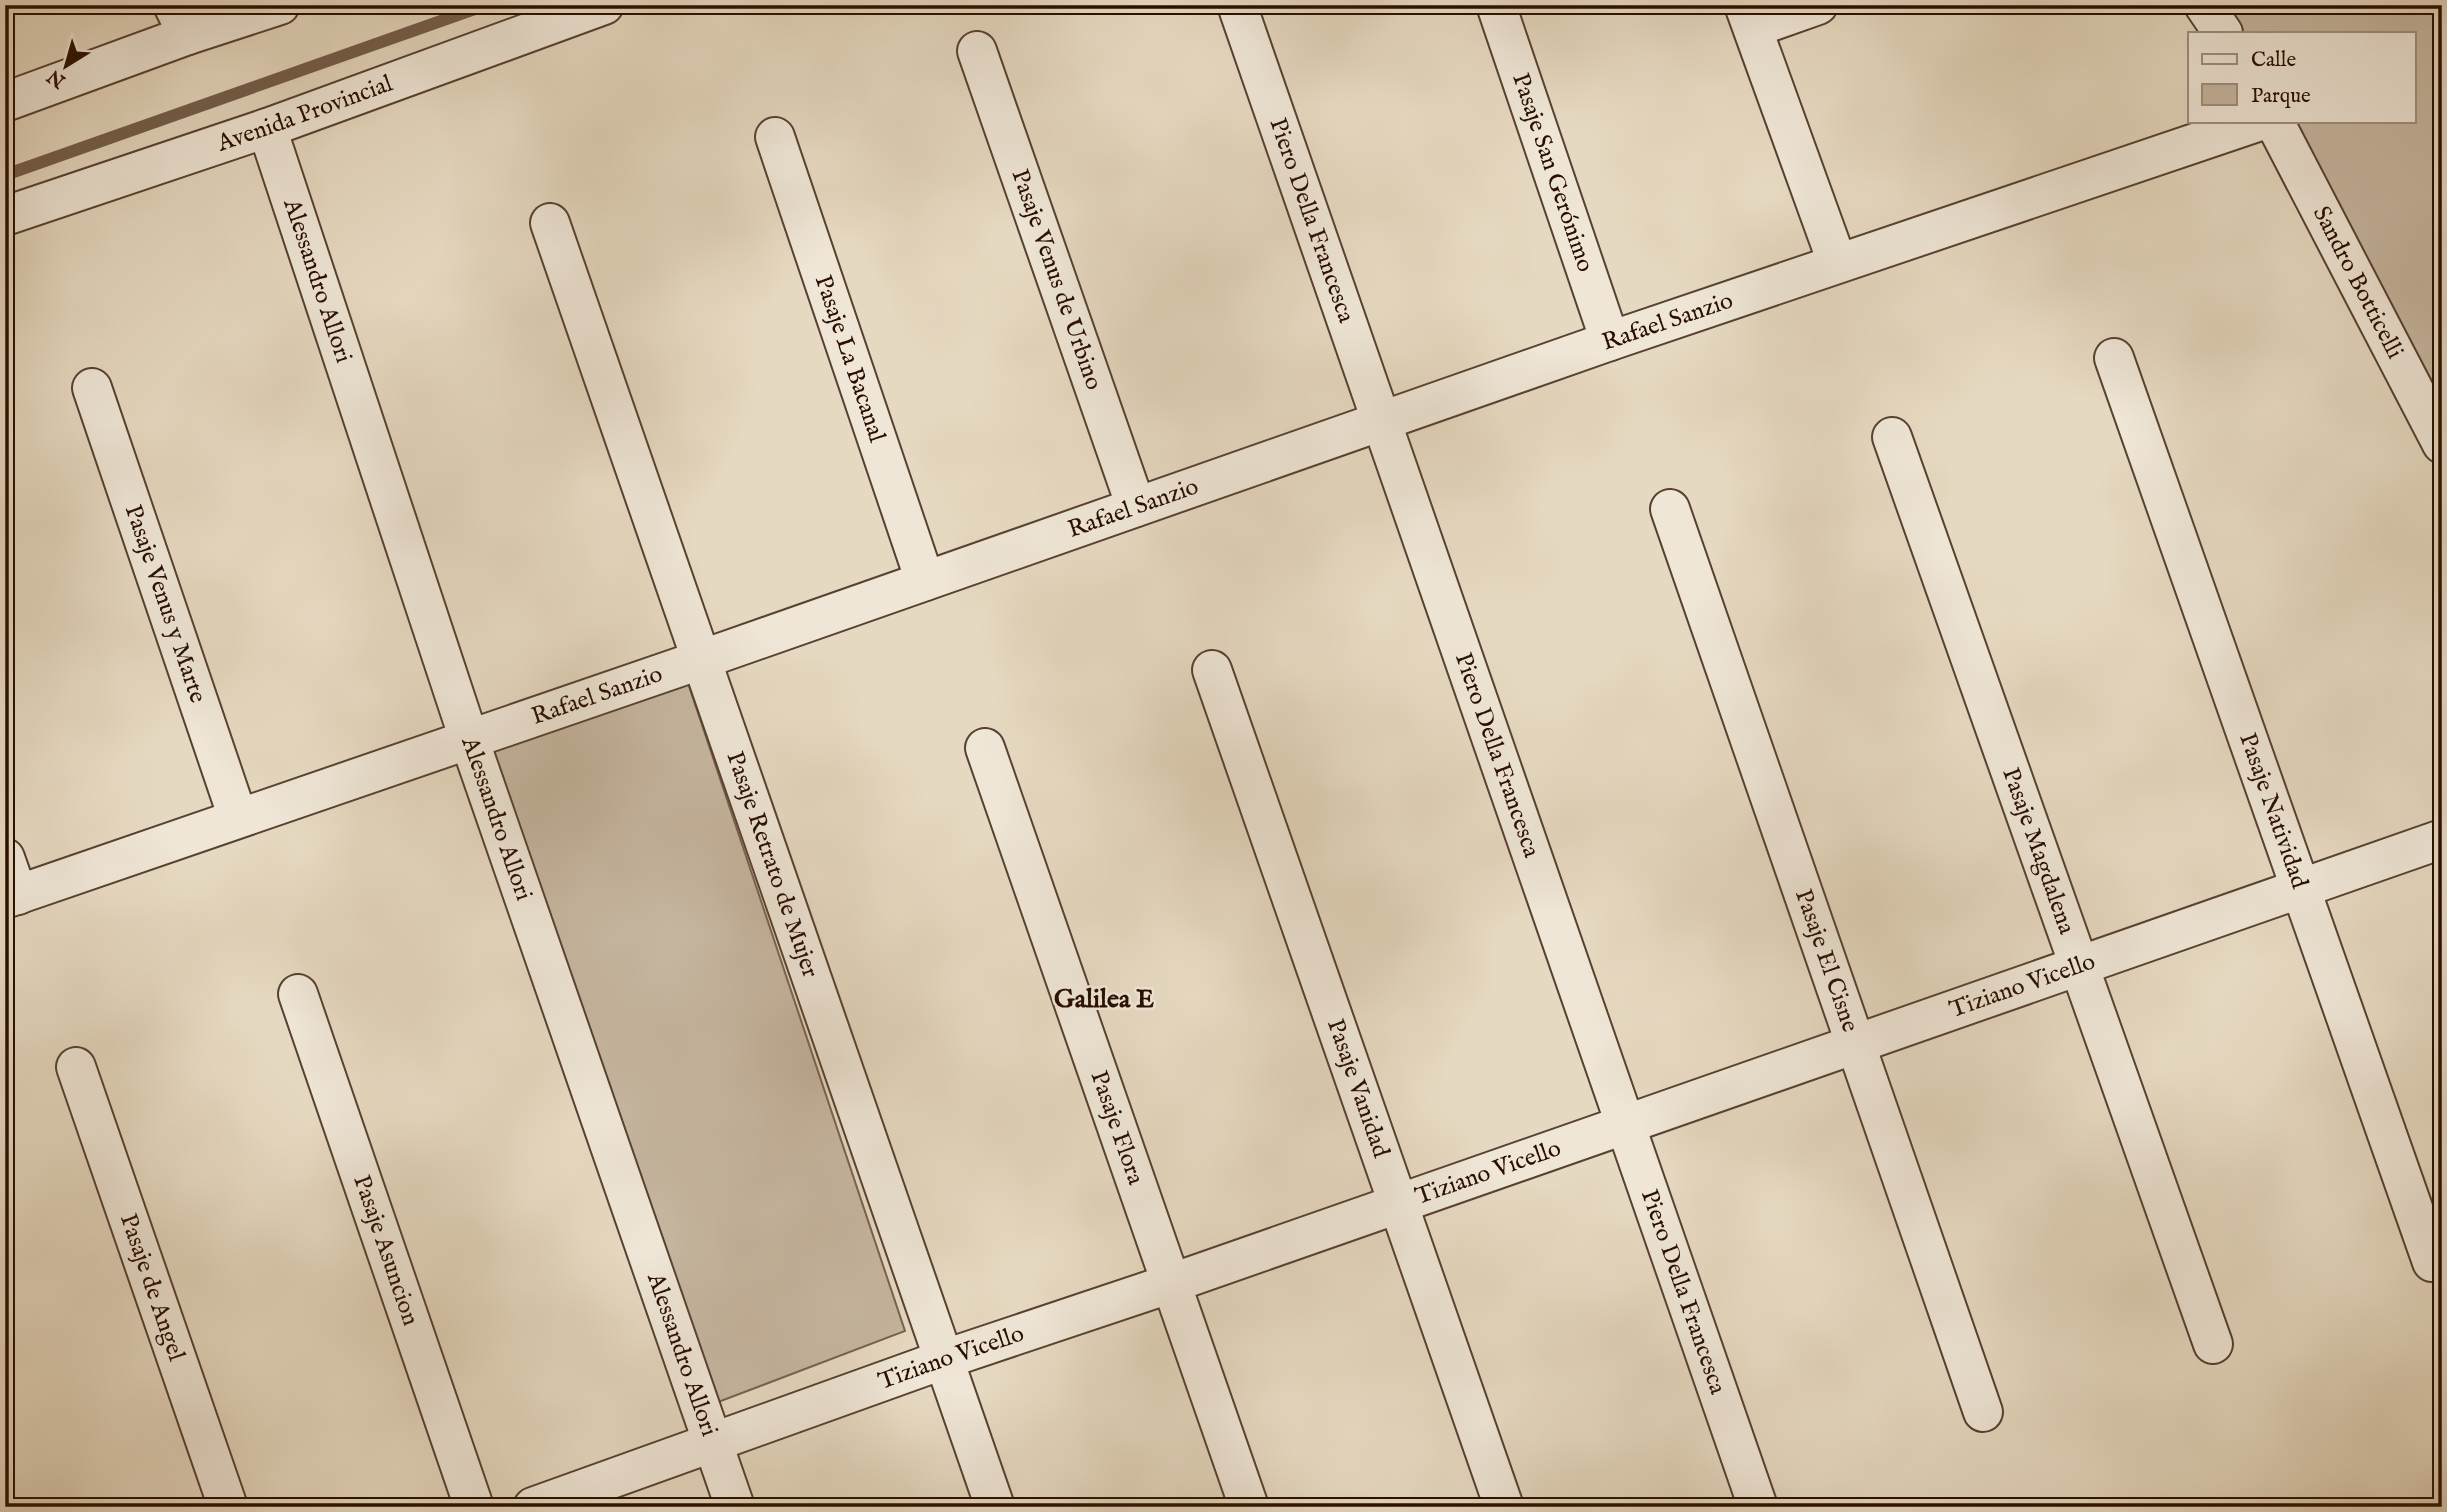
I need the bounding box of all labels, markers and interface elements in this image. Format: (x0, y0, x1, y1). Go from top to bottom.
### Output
north arrow (32, 32, 102, 102)
legend (2188, 32, 2416, 122)
text: Calle (2251, 47, 2296, 74)
text: N (43, 63, 72, 93)
street label: Avenida Provincial (213, 68, 397, 159)
street label: Pasaje San Gerónimo (1505, 69, 1601, 276)
text: Parque (2251, 83, 2311, 110)
street label: Piero Della Francesca (1262, 114, 1362, 327)
street label: Pasaje Venus de Urbino (1004, 165, 1109, 394)
street label: Alessandro Allori (276, 194, 359, 367)
street label: Sandro Botticelli (2306, 201, 2410, 364)
street label: Pasaje La Bacanal (807, 271, 893, 447)
street label: Rafael Sanzio (1598, 285, 1737, 358)
street label: Rafael Sanzio (1064, 471, 1203, 545)
street label: Pasaje Venus y Marte (117, 501, 213, 707)
street label: Piero Della Francesca (1447, 649, 1547, 862)
street label: Rafael Sanzio (528, 659, 667, 732)
street label: Pasaje Natividad (2232, 729, 2315, 893)
street label: Alessandro Allori (454, 732, 539, 905)
street label: Pasaje Retrato de Mujer (719, 747, 826, 982)
street label: Pasaje Magdalena (1995, 763, 2082, 939)
street label: Pasaje El Cisne (1787, 885, 1866, 1036)
street label: Tiziano Vicello (1945, 946, 2099, 1025)
district label: Galilea E (1054, 983, 1154, 1016)
street label: Pasaje Vanidad (1319, 1015, 1396, 1162)
street label: Pasaje Flora (1083, 1067, 1151, 1189)
street label: Tiziano Vicello (1411, 1133, 1565, 1212)
street label: Pasaje Asuncion (346, 1171, 426, 1330)
street label: Piero Della Francesca (1634, 1185, 1733, 1399)
street label: Pasaje de Angel (112, 1210, 192, 1365)
street label: Alessandro Allori (639, 1268, 725, 1440)
street label: Tiziano Vicello (874, 1318, 1028, 1397)

